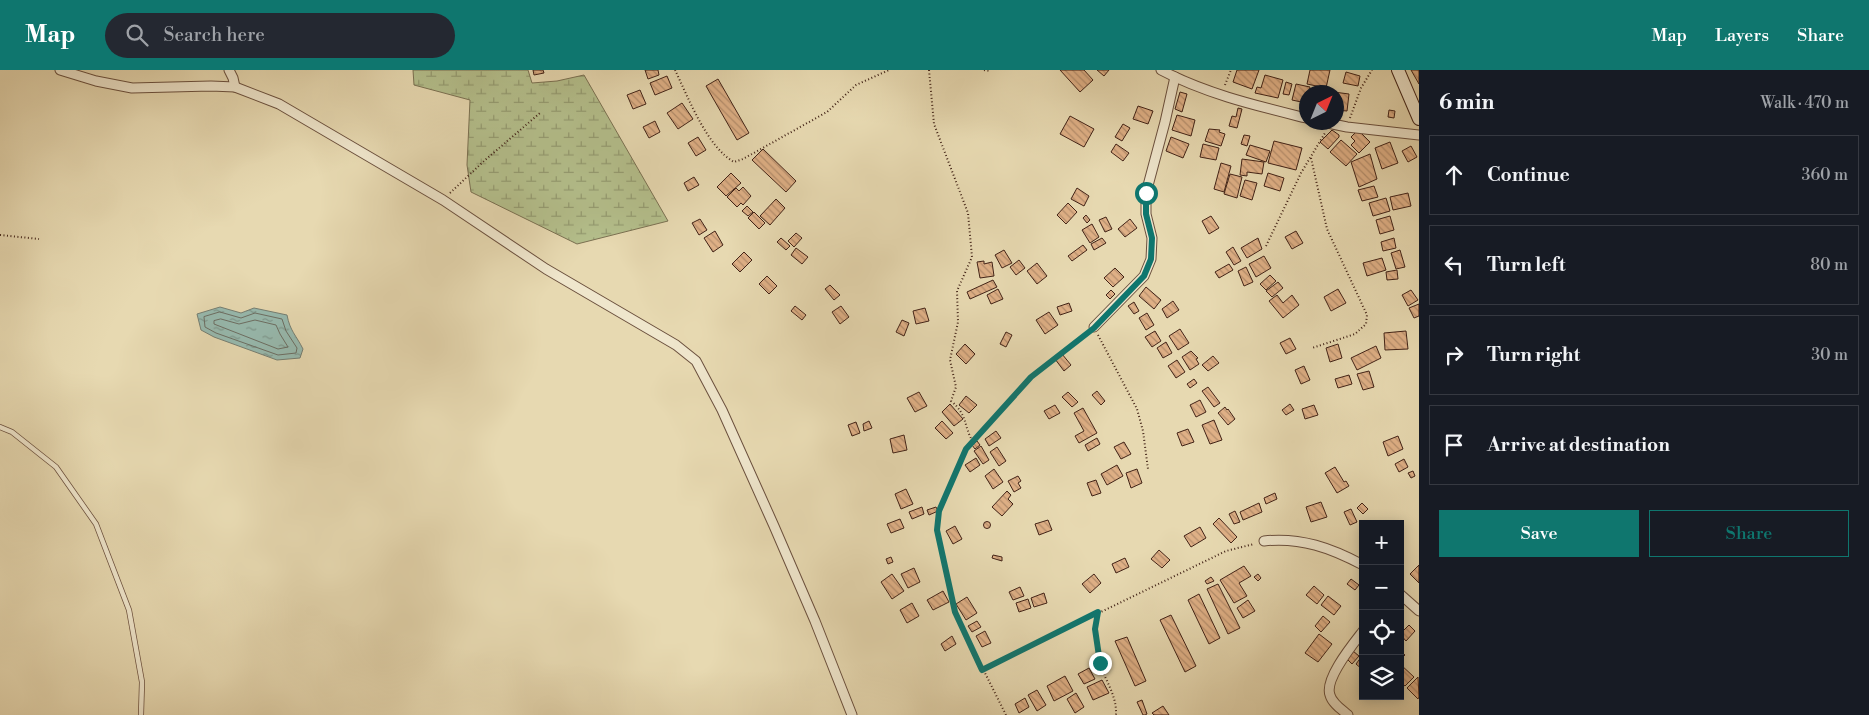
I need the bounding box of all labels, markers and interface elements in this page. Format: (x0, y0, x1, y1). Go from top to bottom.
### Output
search box (105, 13, 455, 58)
text: Map (25, 20, 75, 50)
icon: search (123, 21, 151, 49)
text: Search here (163, 23, 265, 47)
text: Map (1652, 24, 1687, 47)
text: Layers (1715, 24, 1769, 47)
text: Share (1797, 24, 1844, 47)
north arrow (1299, 85, 1344, 130)
text: 6 min (1439, 90, 1494, 116)
text: Walk · 470 m (1761, 93, 1849, 113)
icon: ahead (1440, 161, 1468, 189)
text: Continue (1487, 163, 1570, 187)
text: 360 m (1802, 165, 1848, 185)
route start (1135, 182, 1158, 205)
icon: left (1440, 251, 1468, 279)
text: Turn left (1487, 253, 1566, 277)
text: 80 m (1810, 255, 1848, 275)
icon: right (1440, 341, 1468, 369)
text: Turn right (1487, 343, 1580, 367)
text: 30 m (1811, 345, 1848, 365)
icon: arrive (1440, 431, 1468, 459)
text: Arrive at destination (1487, 433, 1670, 457)
button: Save (1439, 510, 1639, 557)
button: Share (1649, 510, 1849, 557)
map controls (1359, 520, 1404, 700)
button: + (1359, 520, 1404, 565)
button: − (1359, 565, 1404, 610)
button: locate (1359, 610, 1404, 655)
route end (1089, 652, 1112, 675)
button: layers (1359, 655, 1404, 700)

